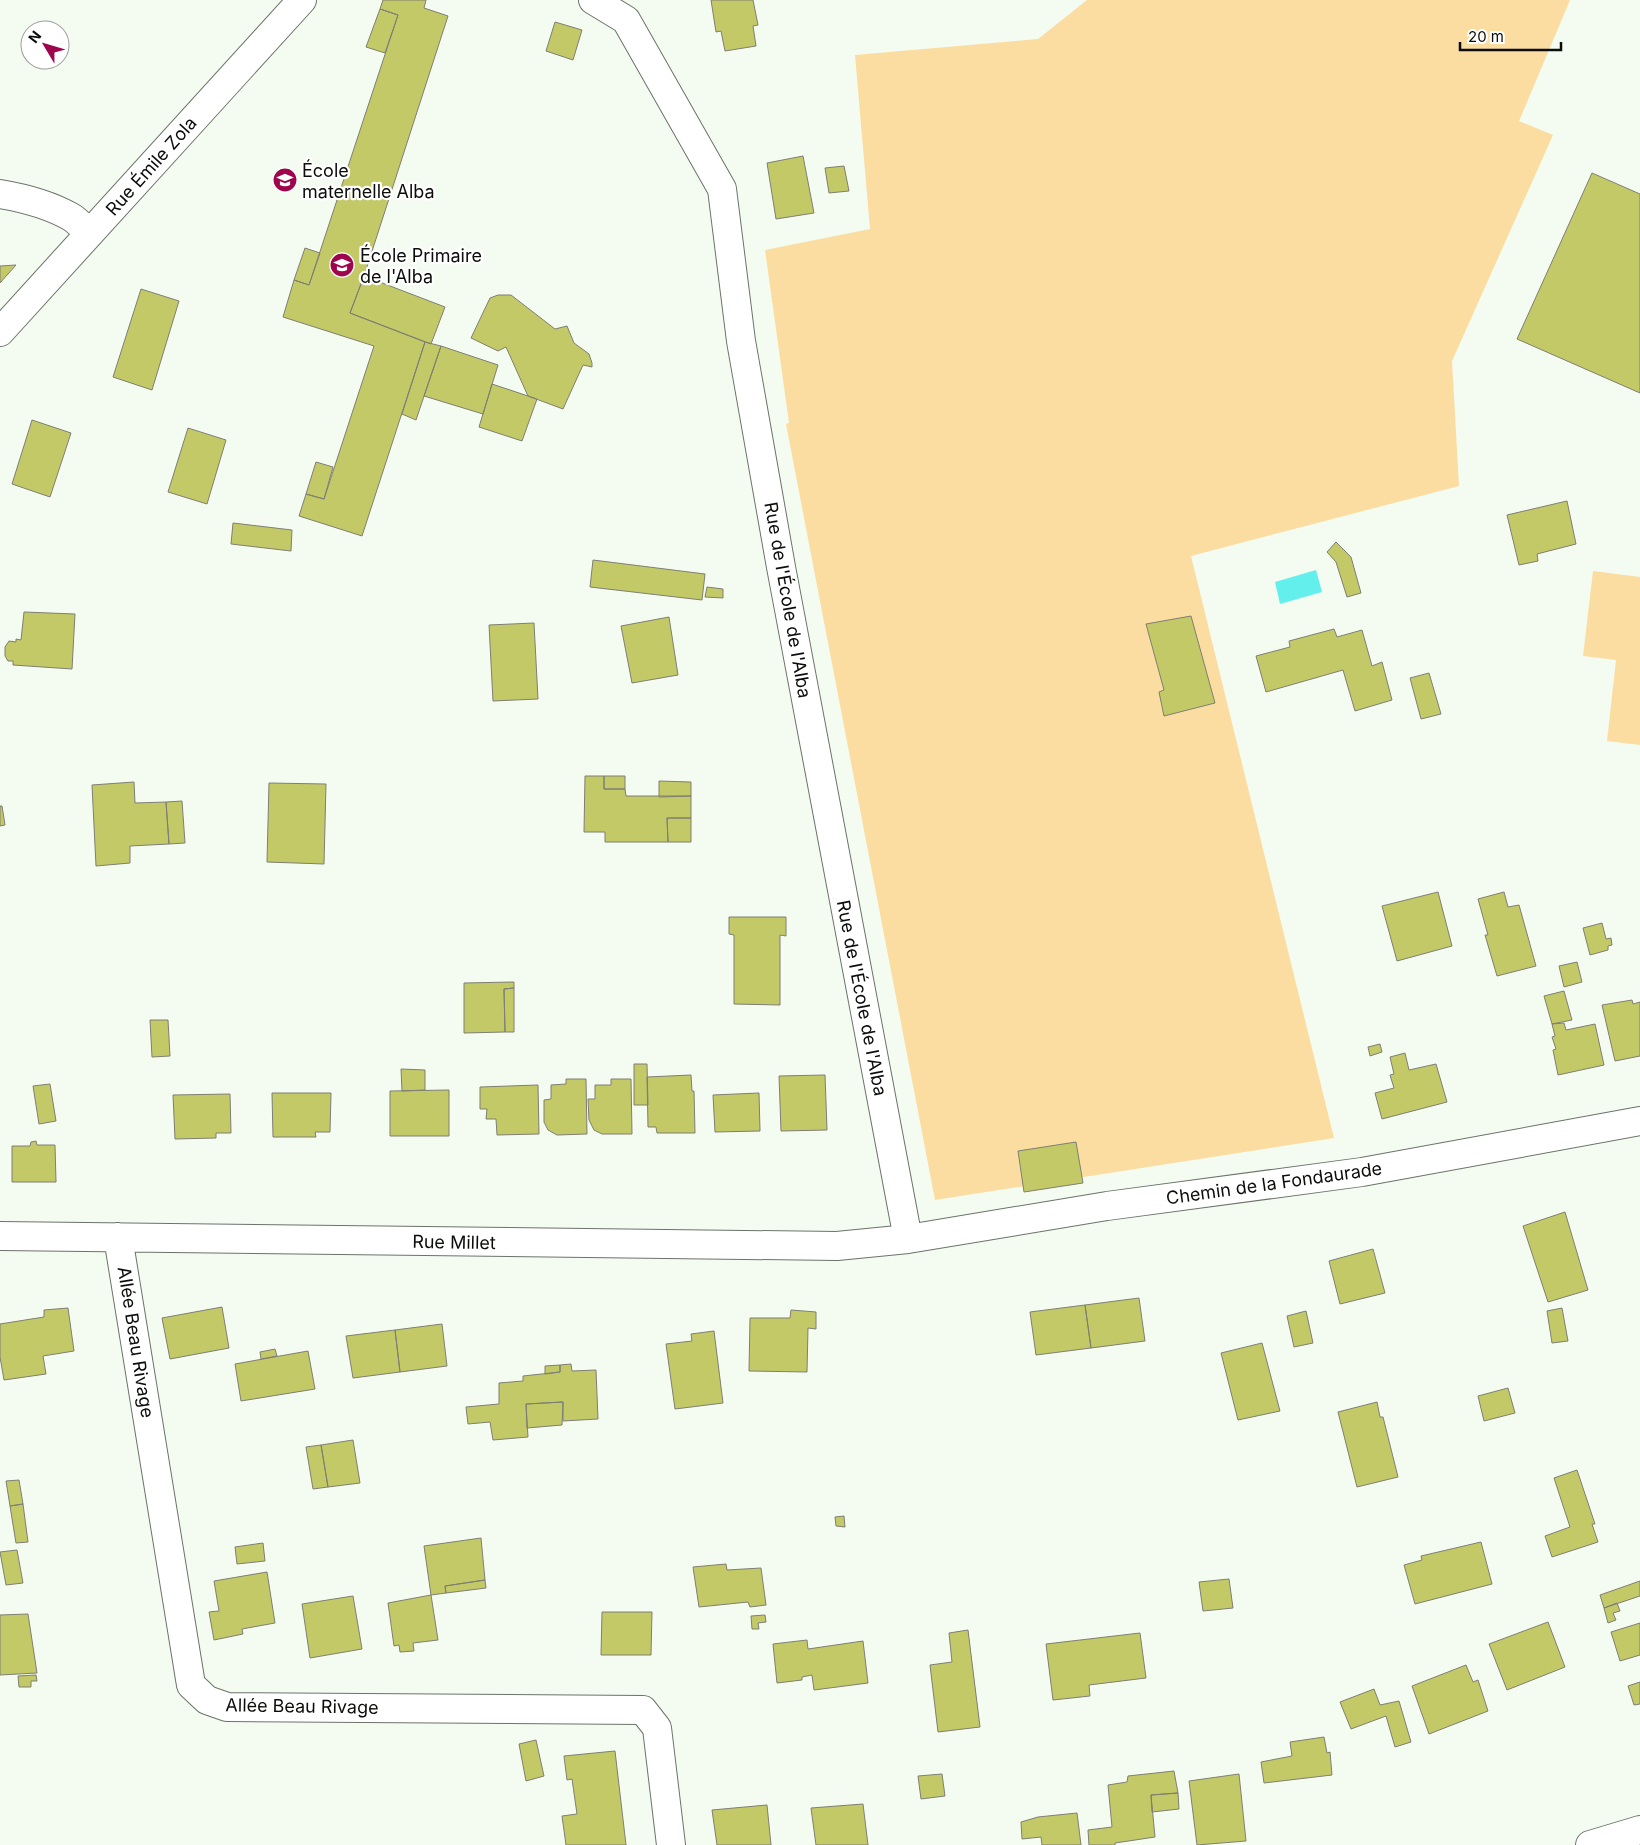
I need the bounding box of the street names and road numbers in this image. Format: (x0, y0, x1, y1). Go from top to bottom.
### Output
street label: Rue Émile Zola (101, 112, 201, 220)
street label: Rue de l'École de l'Alba (760, 500, 817, 700)
street label: Rue de l'École de l'Alba (833, 898, 892, 1098)
street label: Chemin de la Fondaurade (1165, 1157, 1383, 1209)
street label: Rue Millet (412, 1231, 496, 1253)
street label: Allée Beau Rivage (114, 1265, 158, 1419)
street label: Allée Beau Rivage (225, 1694, 379, 1718)

